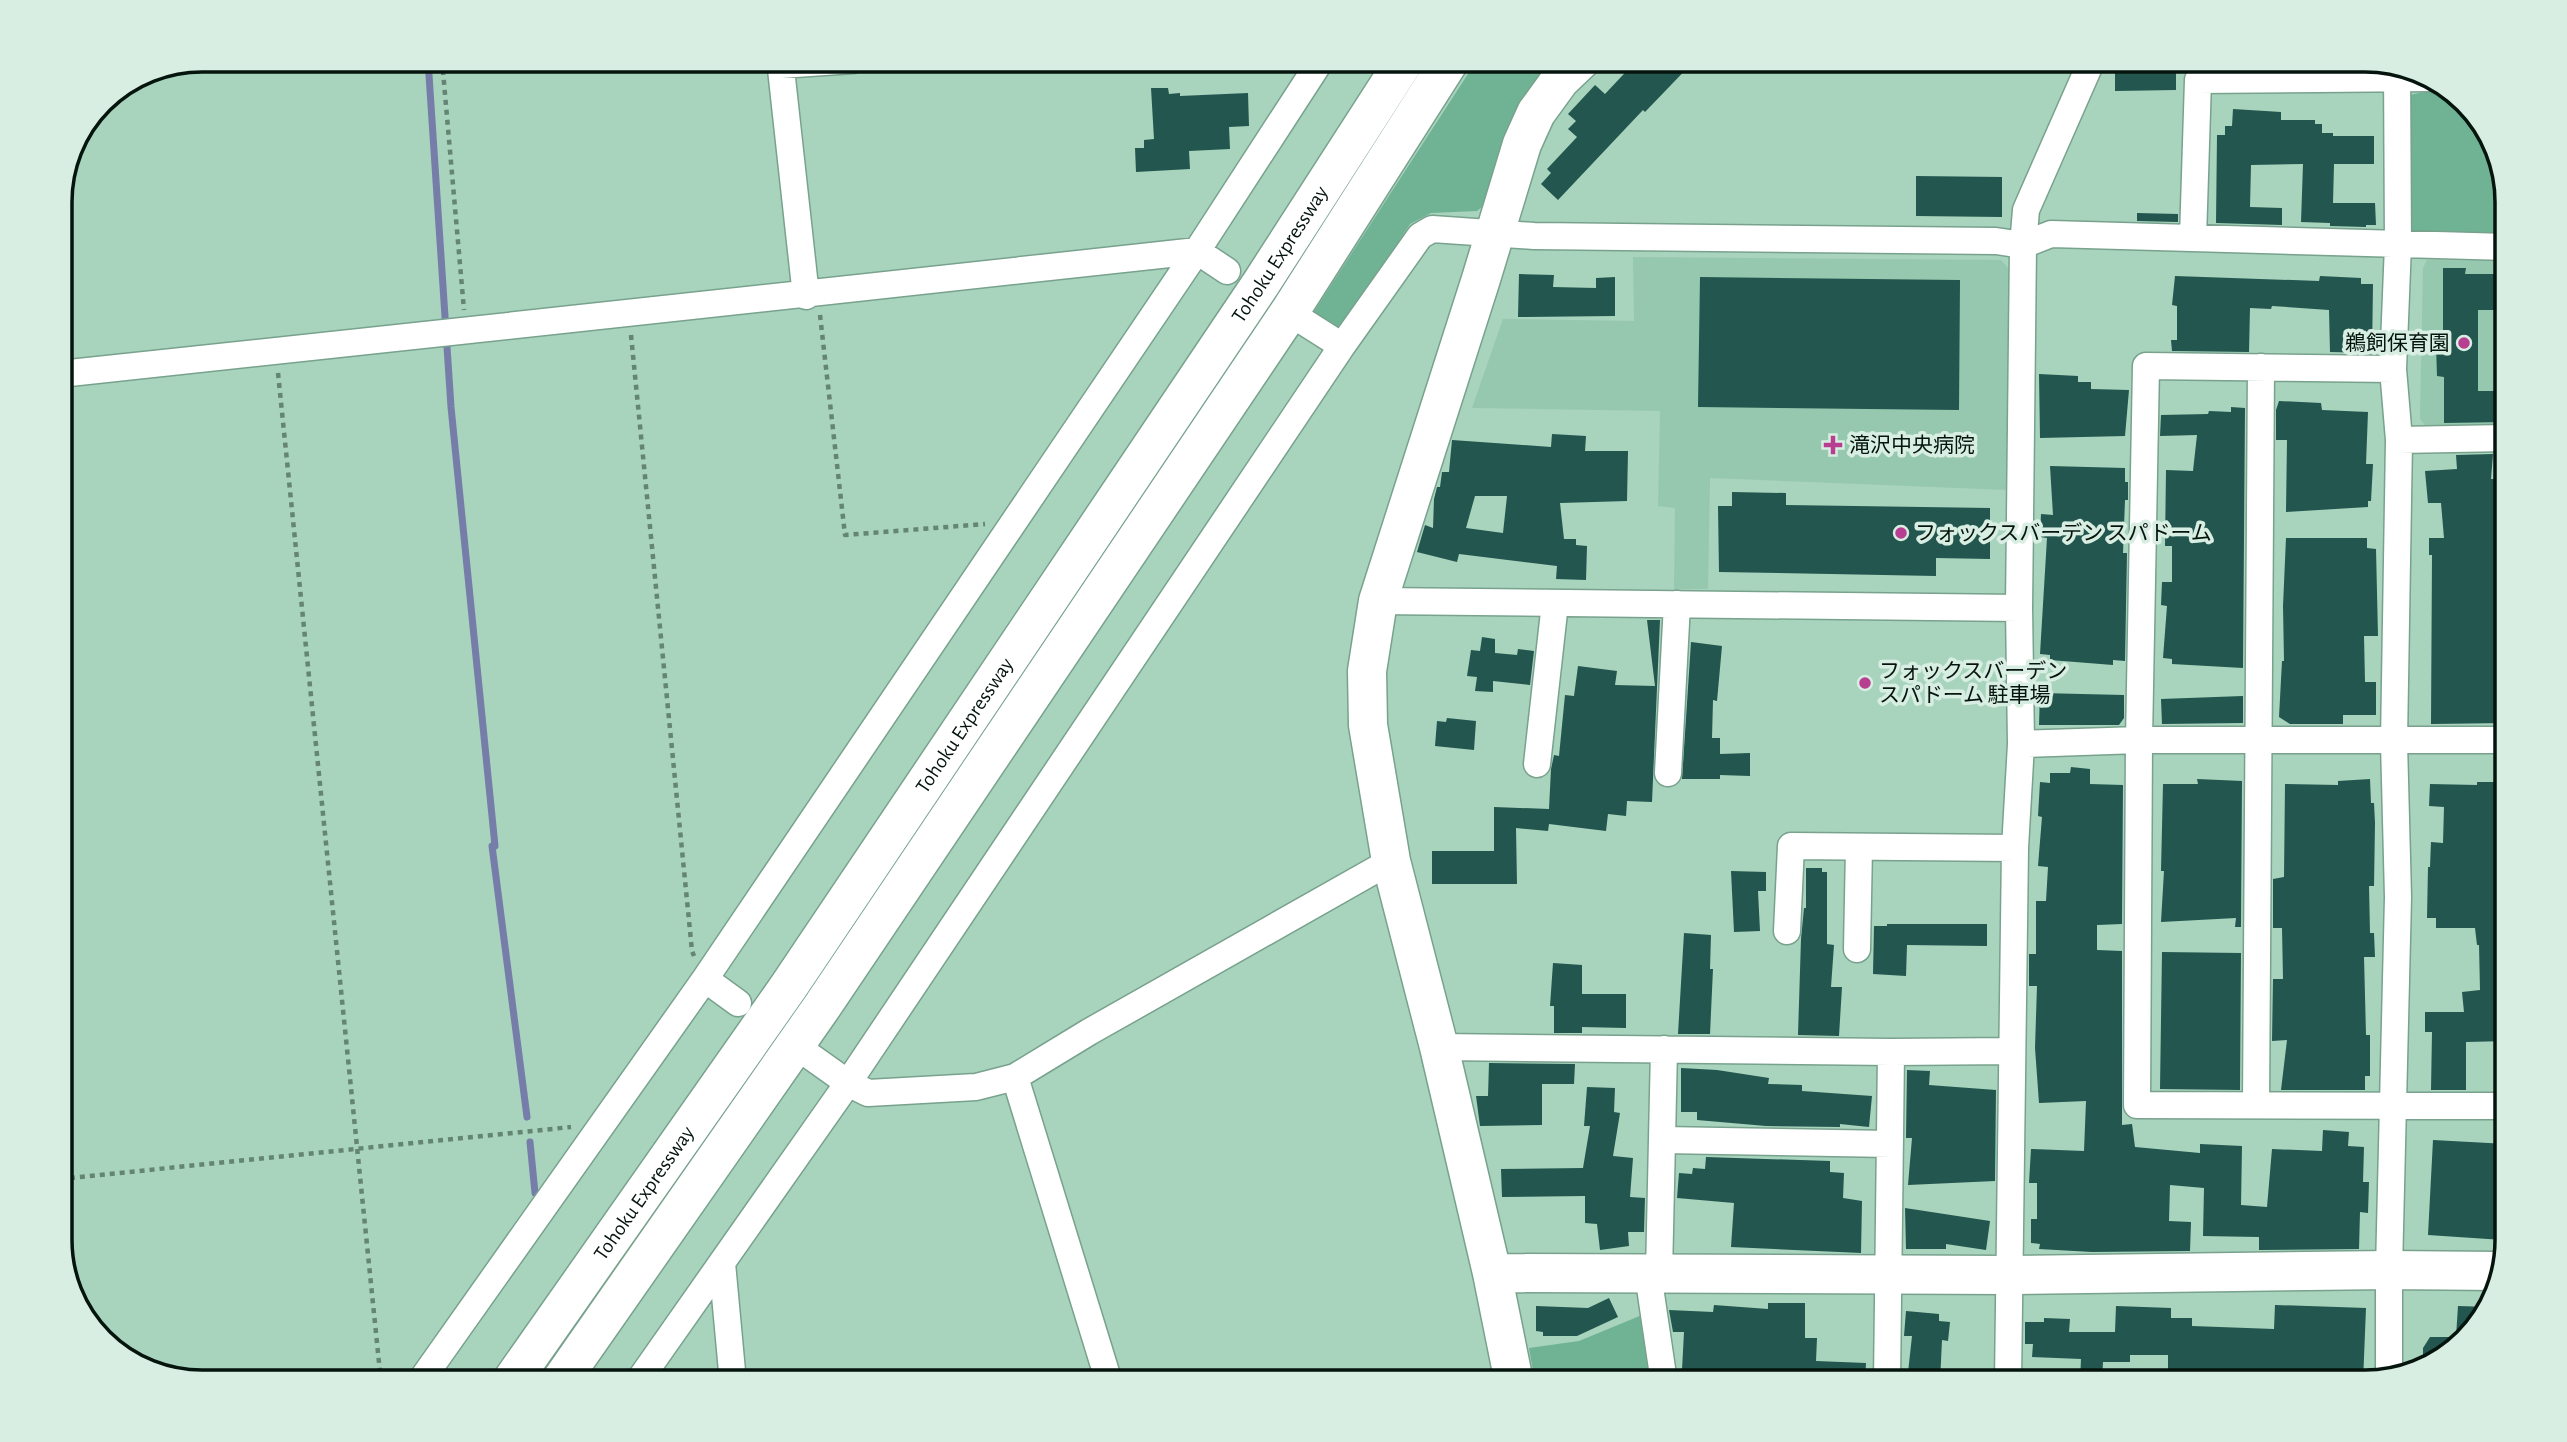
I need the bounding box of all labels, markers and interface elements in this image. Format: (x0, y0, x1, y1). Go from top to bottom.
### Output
street label: Tohoku Expressway (1228, 182, 1332, 326)
place label: 鵜飼保育園 (2345, 332, 2450, 354)
marker: 鵜飼保育園 (2456, 335, 2472, 351)
place label: 滝沢中央病院 (1849, 434, 1975, 456)
marker: 滝沢中央病院 (1823, 435, 1843, 455)
place label: フォックスバーデン スパドーム (1915, 522, 2212, 544)
marker: フォックスバーデン スパドーム (1893, 525, 1909, 541)
street label: Tohoku Expressway (912, 654, 1017, 797)
place label: フォックスバーデン スパドーム 駐車場 (1879, 660, 2067, 706)
marker: フォックスバーデン スパドーム 駐車場 (1857, 675, 1873, 691)
street label: Tohoku Expressway (590, 1122, 698, 1264)

